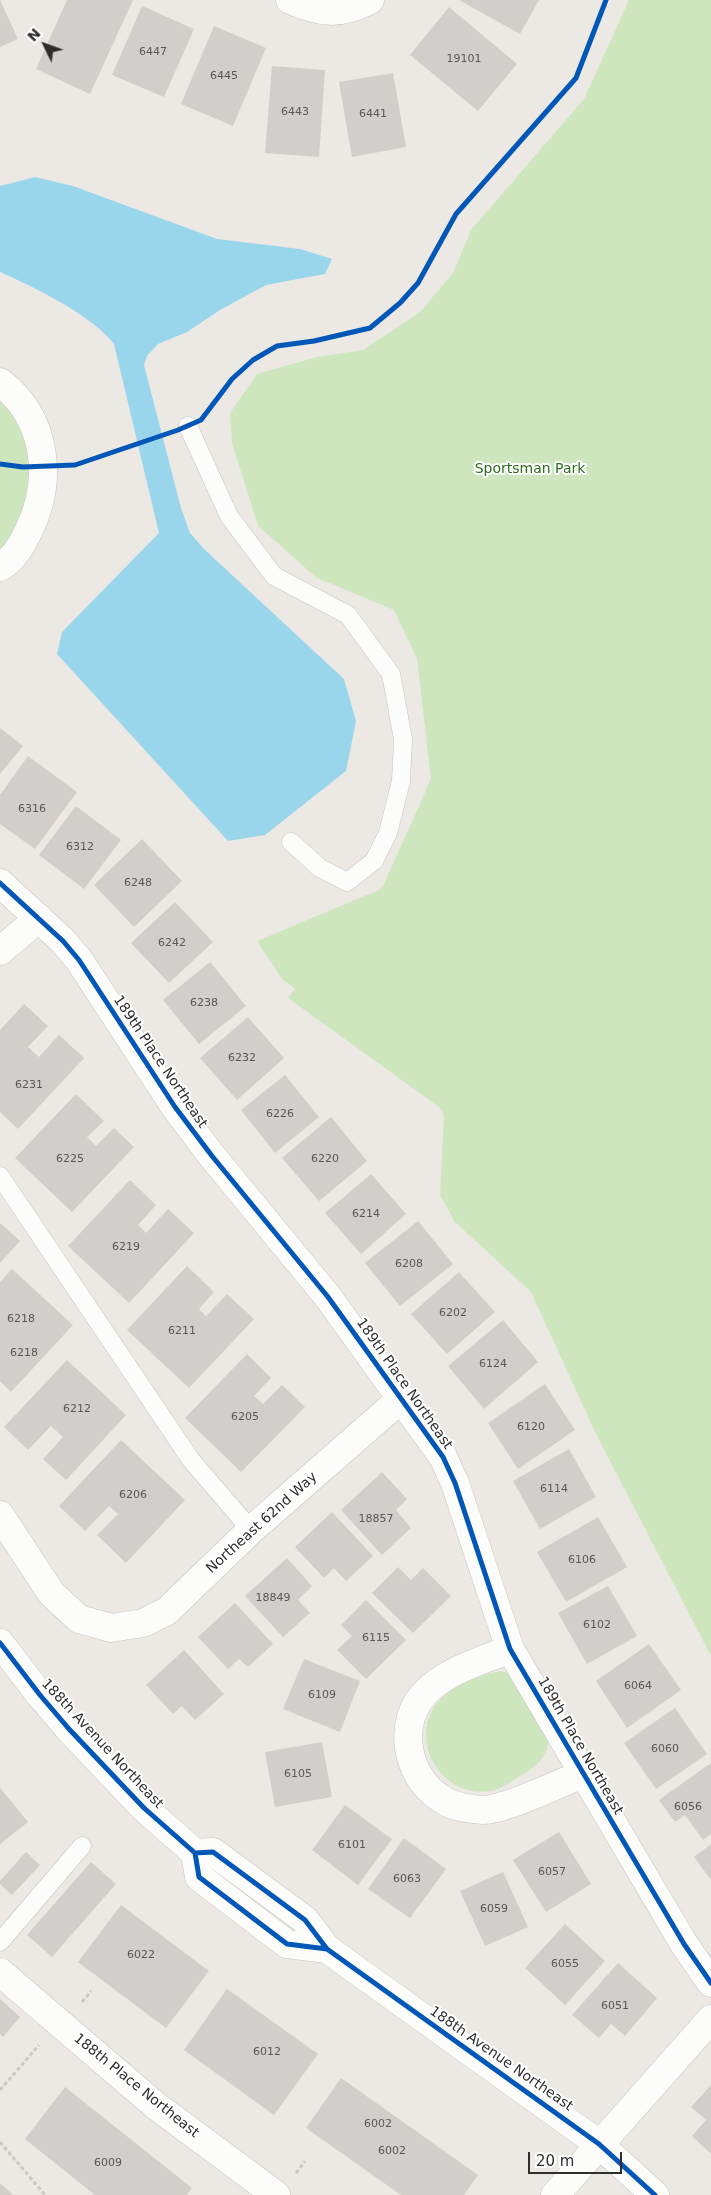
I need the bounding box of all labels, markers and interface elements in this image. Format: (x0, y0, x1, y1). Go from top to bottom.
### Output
north arrow (20, 20, 70, 70)
text: N (24, 25, 44, 45)
house number: 6447 (139, 45, 167, 59)
house number: 19101 (447, 52, 481, 66)
house number: 6445 (210, 69, 238, 83)
house number: 6443 (281, 105, 309, 119)
house number: 6441 (359, 107, 387, 121)
park label: Sportsman Park (475, 461, 585, 477)
house number: 6316 (18, 802, 46, 816)
house number: 6312 (66, 840, 94, 854)
house number: 6248 (124, 876, 152, 890)
house number: 6242 (158, 936, 186, 950)
street label: 189th Place Northeast (109, 992, 211, 1132)
house number: 6238 (190, 996, 218, 1010)
house number: 6232 (228, 1051, 256, 1065)
house number: 6231 (15, 1078, 43, 1092)
house number: 6226 (266, 1107, 294, 1121)
house number: 6225 (56, 1152, 84, 1166)
house number: 6220 (311, 1152, 339, 1166)
house number: 6214 (352, 1207, 380, 1221)
house number: 6219 (112, 1240, 140, 1254)
house number: 6208 (395, 1257, 423, 1271)
house number: 6202 (439, 1306, 467, 1320)
house number: 6218 (7, 1312, 35, 1326)
street label: 189th Place Northeast (352, 1315, 456, 1453)
house number: 6211 (168, 1324, 196, 1338)
house number: 6218 (10, 1346, 38, 1360)
house number: 6124 (479, 1357, 507, 1371)
house number: 6212 (63, 1402, 91, 1416)
house number: 6205 (231, 1410, 259, 1424)
house number: 6120 (517, 1420, 545, 1434)
street label: Northeast 62nd Way (203, 1469, 321, 1577)
house number: 6114 (540, 1482, 568, 1496)
house number: 6206 (119, 1488, 147, 1502)
house number: 18857 (359, 1512, 393, 1526)
house number: 6106 (568, 1553, 596, 1567)
house number: 18849 (256, 1591, 290, 1605)
house number: 6102 (583, 1618, 611, 1632)
house number: 6115 (362, 1631, 390, 1645)
street label: 189th Place Northeast (534, 1674, 626, 1818)
street label: 188th Avenue Northeast (38, 1676, 166, 1812)
house number: 6064 (624, 1679, 652, 1693)
house number: 6109 (308, 1688, 336, 1702)
house number: 6060 (651, 1742, 679, 1756)
house number: 6105 (284, 1767, 312, 1781)
house number: 6056 (674, 1800, 702, 1814)
house number: 6101 (338, 1838, 366, 1852)
house number: 6057 (538, 1865, 566, 1879)
house number: 6063 (393, 1872, 421, 1886)
house number: 6059 (480, 1902, 508, 1916)
house number: 6022 (127, 1948, 155, 1962)
house number: 6055 (551, 1957, 579, 1971)
house number: 6051 (601, 1999, 629, 2013)
street label: 188th Avenue Northeast (426, 2003, 576, 2115)
street label: 188th Place Northeast (70, 2030, 202, 2142)
house number: 6012 (253, 2045, 281, 2059)
house number: 6002 (364, 2117, 392, 2131)
scale bar (531, 2142, 625, 2174)
house number: 6002 (378, 2144, 406, 2158)
text: 20 m (536, 2152, 574, 2170)
house number: 6009 (94, 2156, 122, 2170)

